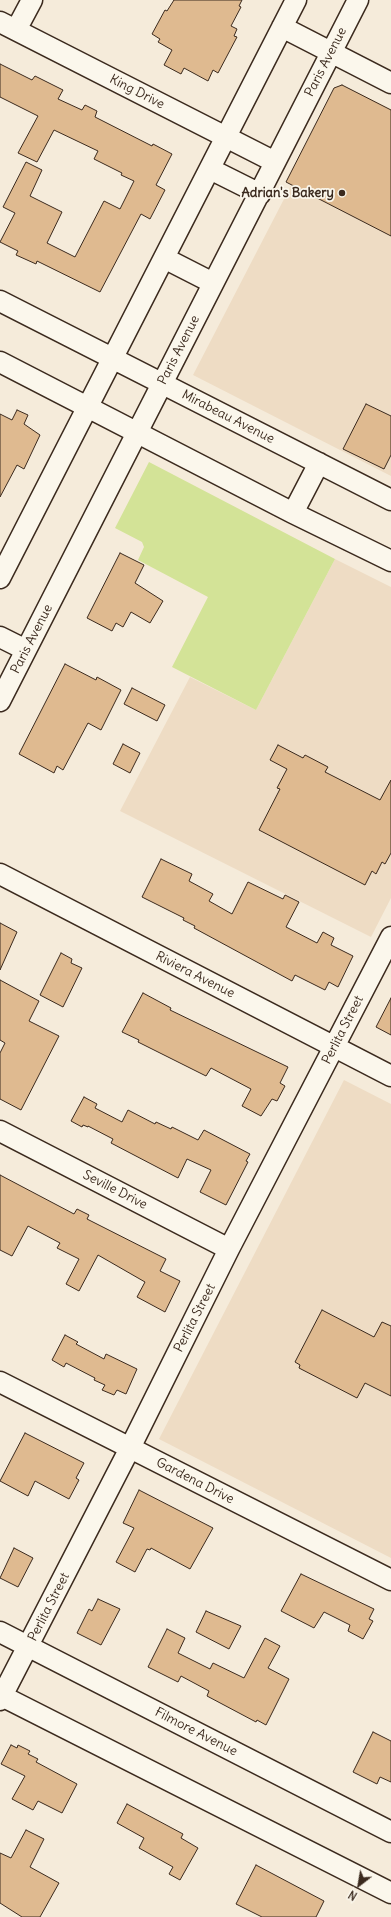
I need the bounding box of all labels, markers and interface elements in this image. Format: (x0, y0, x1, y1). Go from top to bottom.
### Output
street label: Paris Avenue (302, 25, 350, 99)
street label: King Drive (107, 72, 167, 112)
place label: Adrian's Bakery (241, 185, 334, 201)
marker: Adrian's Bakery (337, 188, 347, 198)
street label: Paris Avenue (155, 313, 203, 387)
street label: Mirabeau Avenue (179, 387, 277, 447)
street label: Paris Avenue (8, 602, 56, 676)
street label: Riviera Avenue (153, 948, 237, 1002)
street label: Perlita Street (319, 993, 367, 1067)
street label: Seville Drive (80, 1167, 150, 1213)
street label: Perlita Street (171, 1281, 219, 1355)
street label: Gardena Drive (153, 1455, 237, 1507)
street label: Perlita Street (25, 1570, 73, 1644)
street label: Filmore Avenue (152, 1705, 240, 1759)
north arrow (339, 1865, 379, 1905)
text: N (346, 1887, 360, 1903)

